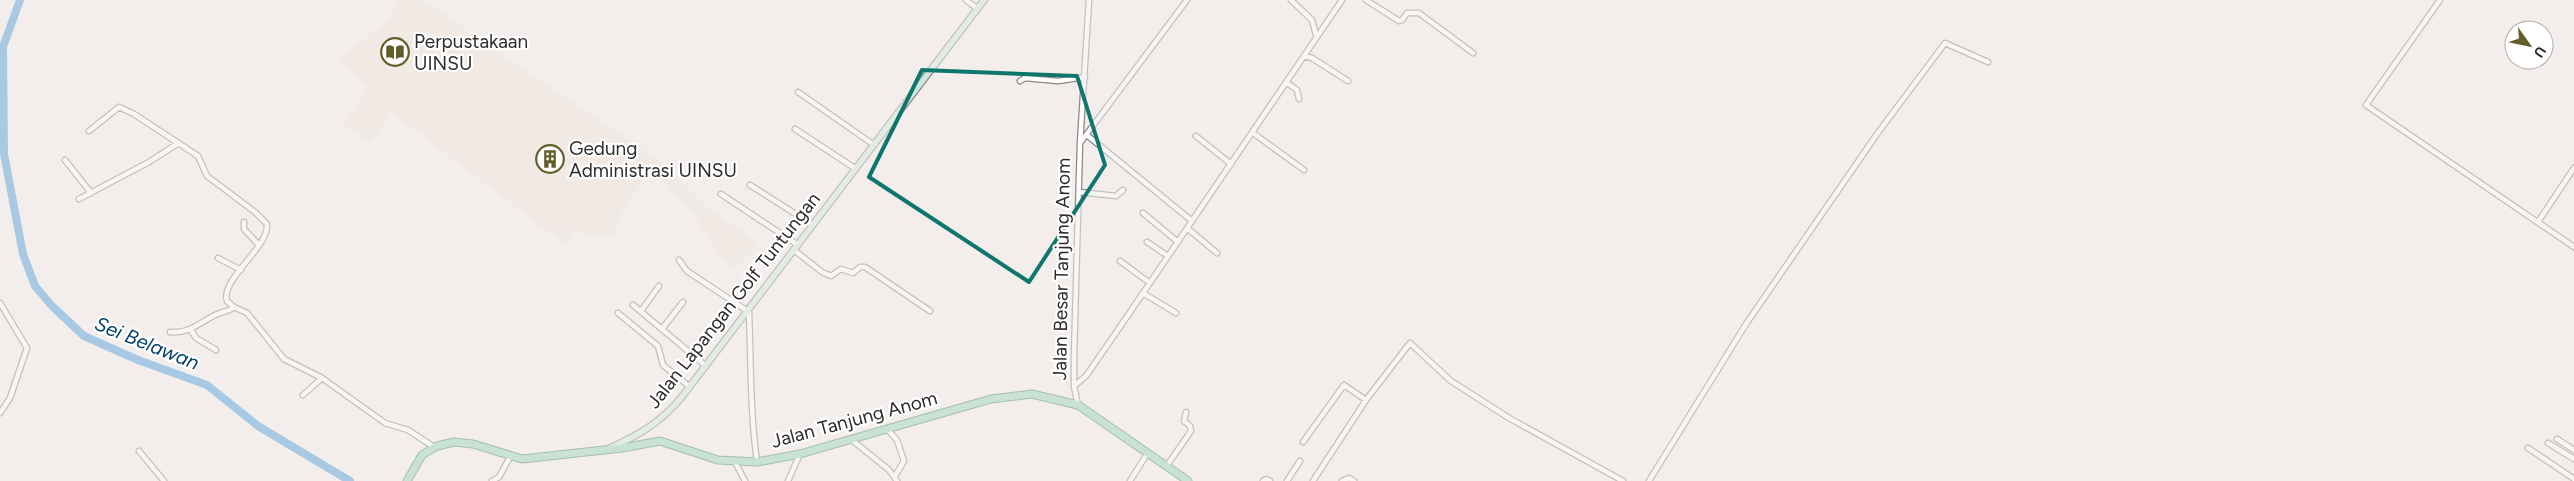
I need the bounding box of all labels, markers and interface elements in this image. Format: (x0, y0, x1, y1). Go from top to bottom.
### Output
north arrow (2504, 20, 2554, 70)
place label: Perpustakaan UINSU (414, 30, 528, 75)
library icon: Perpustakaan UINSU (380, 37, 410, 67)
text: U (2530, 43, 2549, 61)
place label: Gedung Administrasi UINSU (569, 137, 737, 182)
building icon: Gedung Administrasi UINSU (535, 144, 565, 174)
street label: Jalan Besar Tanjung Anom (1048, 157, 1075, 381)
street label: Jalan Lapangan Golf Tuntungan (642, 188, 825, 413)
water label: Sei Belawan (91, 311, 203, 375)
street label: Jalan Tanjung Anom (769, 386, 940, 453)

